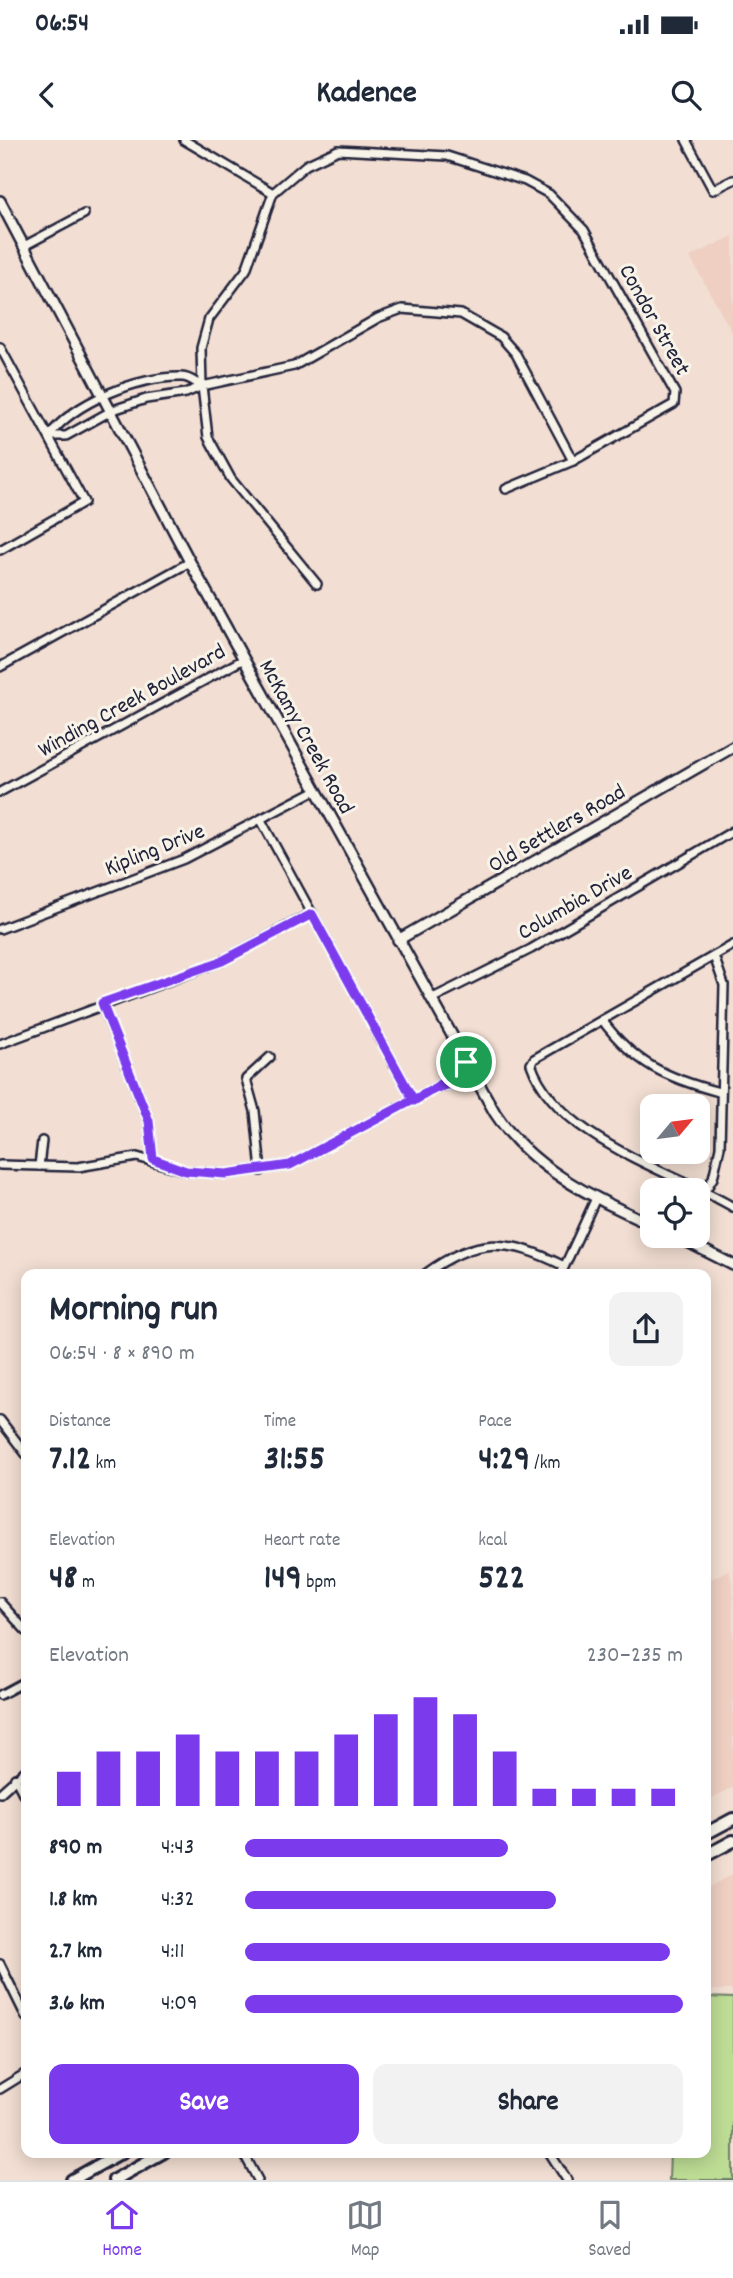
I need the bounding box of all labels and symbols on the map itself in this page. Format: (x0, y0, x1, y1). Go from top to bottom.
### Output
street label: Condor Street (609, 259, 697, 382)
street label: Winding Creek Boulevard (33, 637, 233, 767)
street label: McKamy Creek Road (249, 654, 361, 821)
street label: Old Settlers Road (483, 777, 633, 883)
street label: Kipling Drive (100, 816, 210, 886)
street label: Columbia Drive (512, 858, 639, 950)
pin (436, 1032, 496, 1092)
north arrow (640, 1094, 710, 1164)

